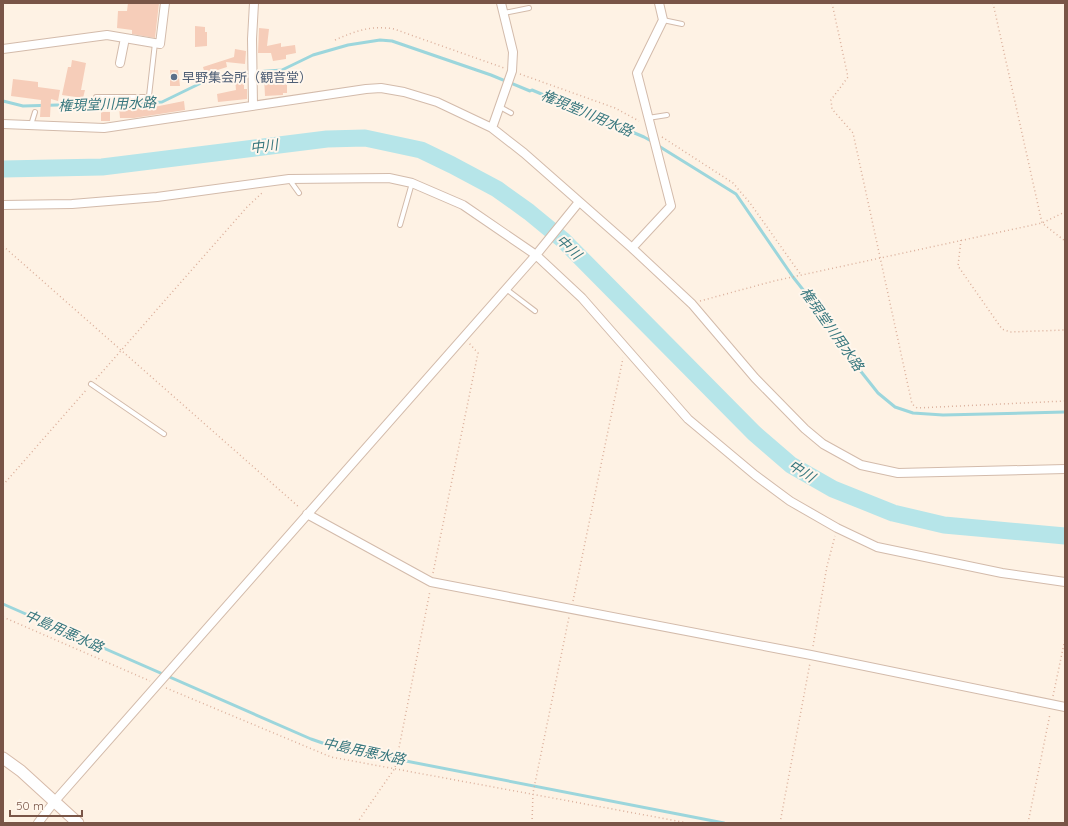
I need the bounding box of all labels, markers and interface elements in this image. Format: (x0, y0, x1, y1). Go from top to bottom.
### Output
place label: 早野集会所（観音堂） (182, 69, 312, 85)
marker: 早野集会所（観音堂） (169, 72, 179, 82)
water label: 権現堂川用水路 (538, 86, 637, 141)
water label: 権現堂川用水路 (58, 93, 157, 115)
water label: 中川 (249, 135, 281, 157)
water label: 中川 (553, 231, 587, 264)
water label: 権現堂川用水路 (797, 284, 868, 375)
water label: 中川 (785, 456, 820, 487)
water label: 中島用悪水路 (22, 606, 107, 657)
water label: 中島用悪水路 (321, 733, 408, 769)
scale bar (10, 792, 82, 818)
text: 50 m (16, 798, 44, 813)

